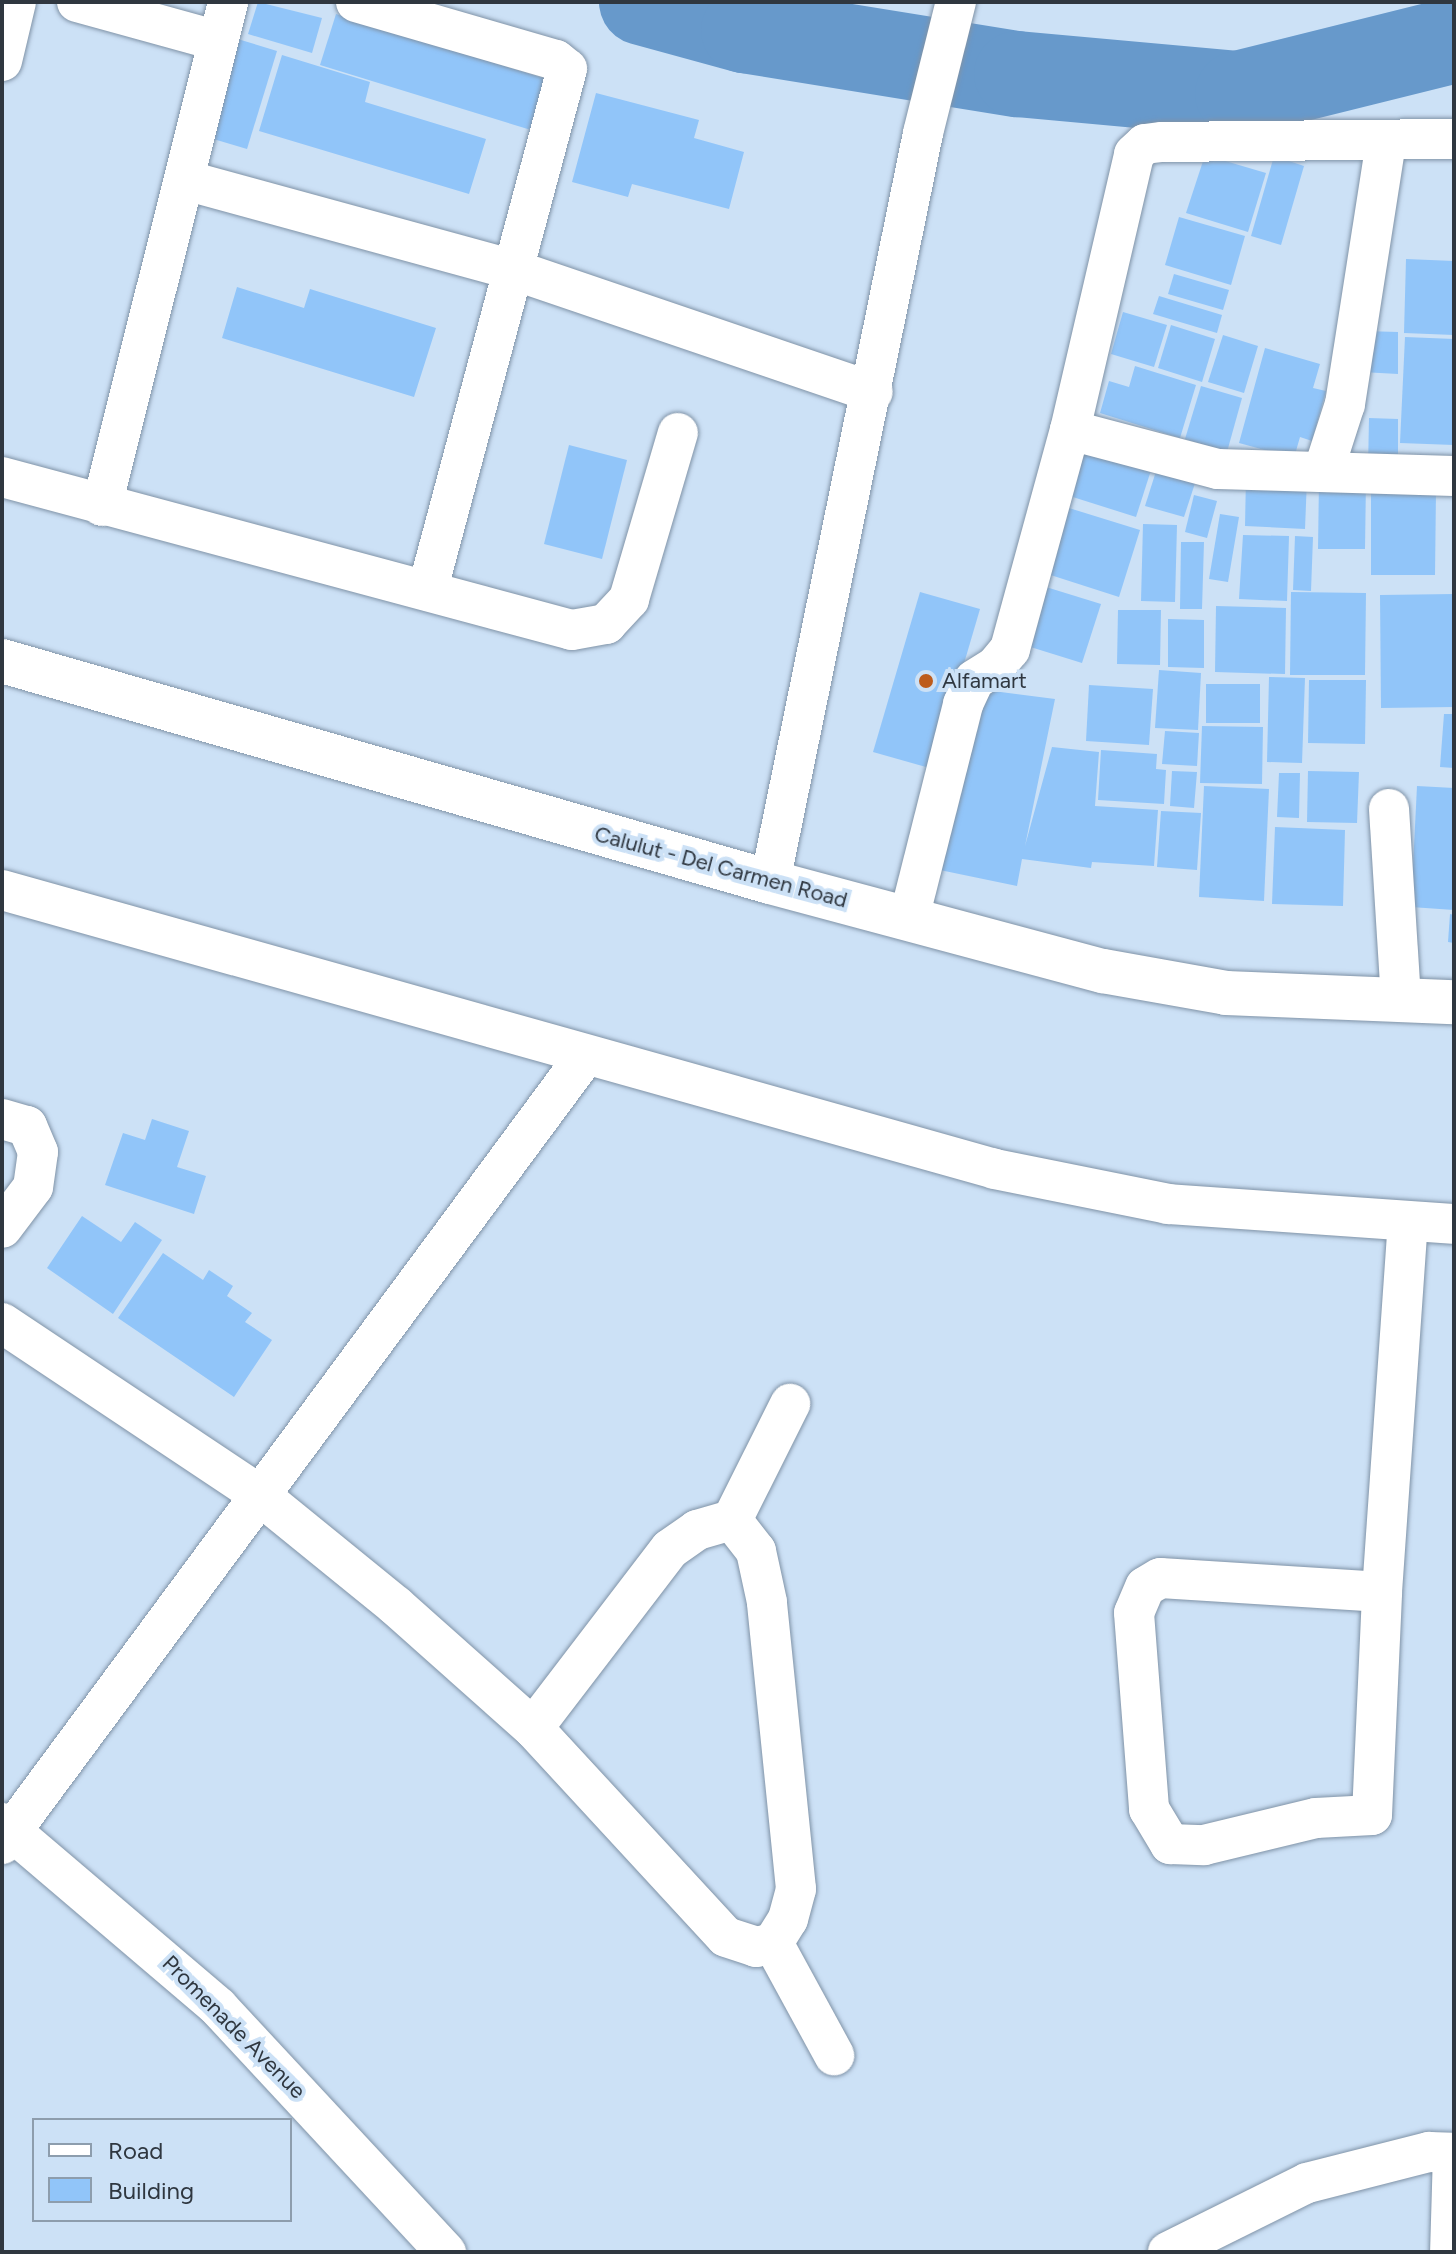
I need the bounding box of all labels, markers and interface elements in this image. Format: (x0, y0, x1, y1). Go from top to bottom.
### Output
place label: Alfamart (942, 668, 1027, 694)
marker: Alfamart (917, 672, 935, 690)
street label: Calulut - Del Carmen Road (592, 821, 850, 913)
street label: Promenade Avenue (157, 1950, 311, 2104)
legend (32, 2118, 292, 2222)
text: Road (108, 2136, 163, 2165)
text: Building (108, 2176, 194, 2205)

